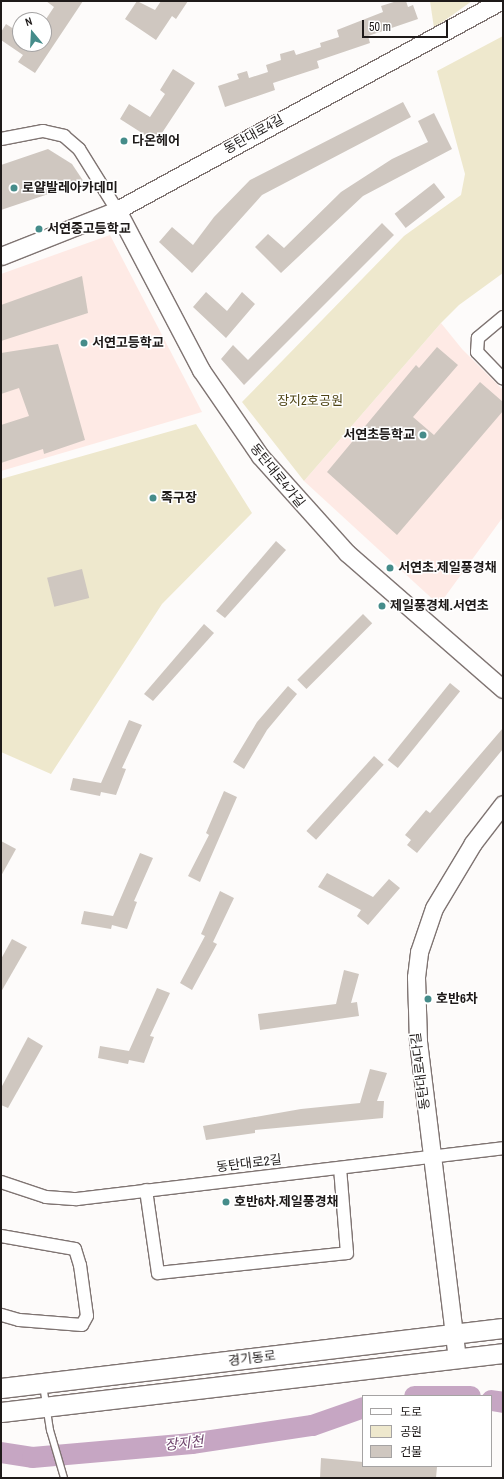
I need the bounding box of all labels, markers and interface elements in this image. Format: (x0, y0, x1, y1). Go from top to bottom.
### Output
north arrow (12, 12, 52, 52)
scale bar (364, 12, 450, 38)
text: N (23, 14, 34, 29)
text: 50 m (369, 19, 391, 35)
street label: 동탄대로4길 (221, 112, 287, 158)
place label: 다온헤어 (132, 133, 180, 149)
marker: 다온헤어 (119, 136, 129, 146)
place label: 로얄발레아카데미 (22, 180, 118, 196)
marker: 로얄발레아카데미 (9, 183, 19, 193)
place label: 서연중고등학교 (47, 221, 131, 237)
marker: 서연중고등학교 (34, 224, 44, 234)
place label: 서연고등학교 (92, 335, 164, 351)
marker: 서연고등학교 (79, 338, 89, 348)
park label: 장지2호공원 (277, 393, 343, 409)
place label: 서연초등학교 (343, 427, 415, 443)
marker: 서연초등학교 (418, 430, 428, 440)
street label: 동탄대로4가길 (246, 441, 308, 511)
place label: 족구장 (161, 490, 197, 506)
marker: 족구장 (148, 493, 158, 503)
place label: 서연초.제일풍경채 (398, 560, 497, 576)
marker: 서연초.제일풍경채 (385, 563, 395, 573)
place label: 제일풍경체.서연초 (390, 598, 489, 614)
marker: 제일풍경체.서연초 (377, 601, 387, 611)
place label: 호반6차 (436, 991, 478, 1007)
marker: 호반6차 (423, 994, 433, 1004)
street label: 동탄대로4다길 (409, 1031, 433, 1111)
street label: 동탄대로2길 (215, 1152, 283, 1176)
place label: 호반6차.제일풍경채 (234, 1194, 339, 1210)
marker: 호반6차.제일풍경채 (221, 1197, 231, 1207)
street label: 경기동로 (227, 1348, 277, 1370)
legend (362, 1395, 492, 1467)
text: 도로 (400, 1404, 422, 1420)
text: 공원 (400, 1424, 422, 1440)
water label: 장지천 (164, 1433, 204, 1453)
text: 건물 (400, 1444, 422, 1460)

